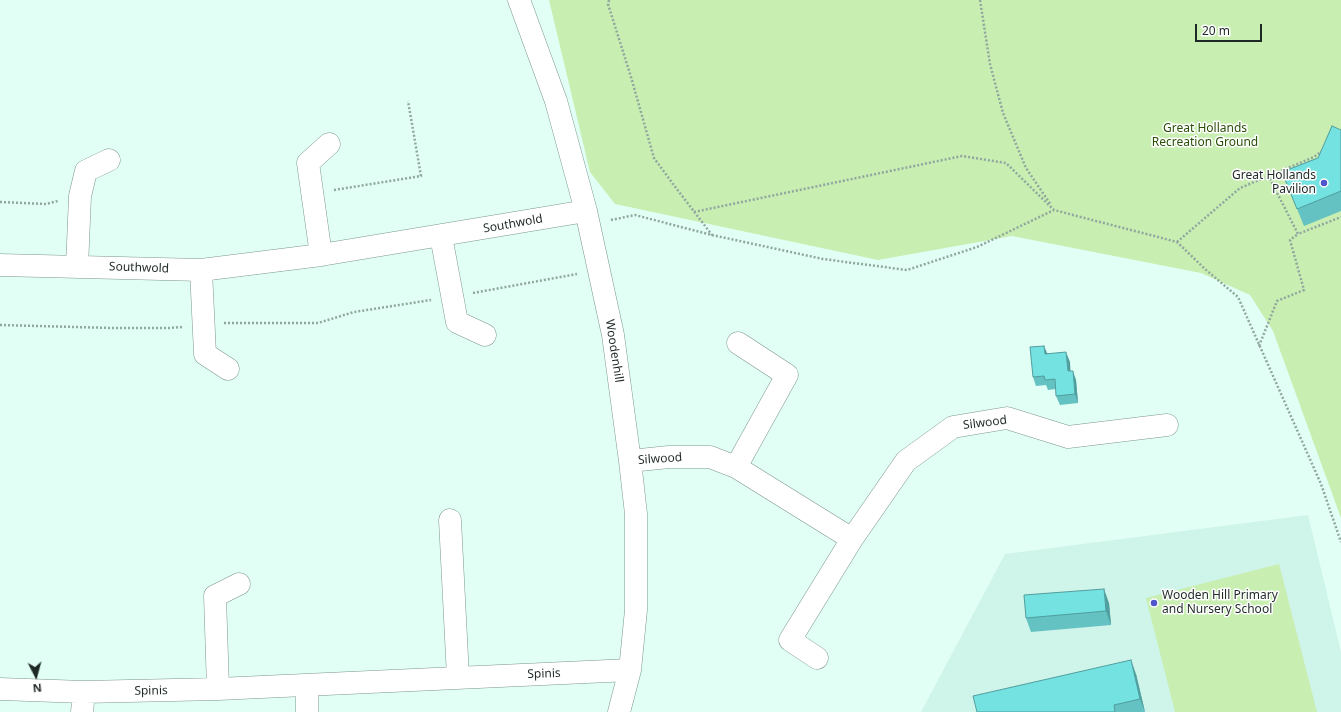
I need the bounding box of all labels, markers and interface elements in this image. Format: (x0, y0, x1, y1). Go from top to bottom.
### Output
scale bar (1197, 16, 1264, 42)
text: 20 m (1202, 22, 1230, 39)
park label: Great Hollands Recreation Ground (1152, 122, 1258, 150)
place label: Great Hollands Pavilion (1232, 169, 1316, 197)
marker: Great Hollands Pavilion (1319, 178, 1329, 188)
street label: Southwold (482, 212, 544, 236)
street label: Southwold (109, 260, 169, 276)
street label: Woodenhill (602, 318, 626, 384)
street label: Silwood (962, 413, 1008, 433)
street label: Silwood (637, 450, 683, 468)
place label: Wooden Hill Primary and Nursery School (1162, 589, 1278, 617)
marker: Wooden Hill Primary and Nursery School (1149, 598, 1159, 608)
north arrow (16, 656, 56, 696)
street label: Spinis (527, 666, 561, 682)
text: N (32, 681, 43, 696)
street label: Spinis (134, 684, 168, 698)

